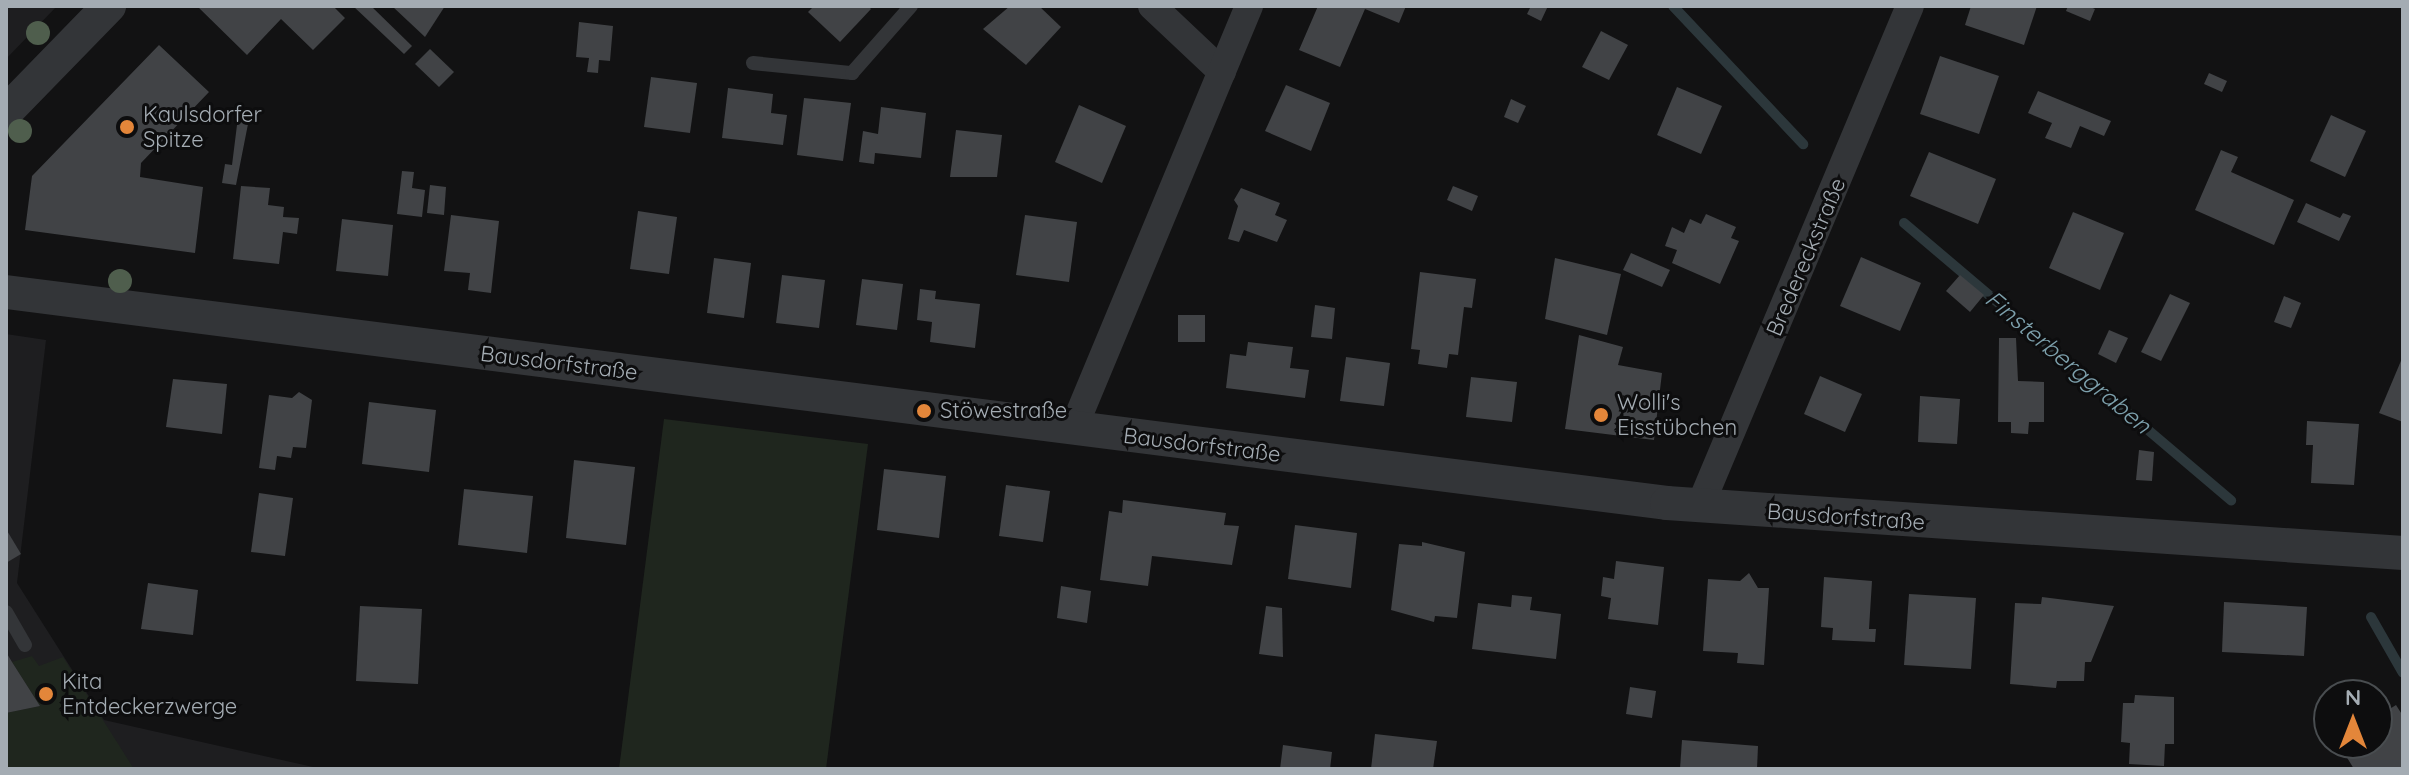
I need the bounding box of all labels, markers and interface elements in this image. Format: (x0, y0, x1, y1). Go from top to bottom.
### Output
place label: Kaulsdorfer Spitze (143, 101, 262, 152)
marker: Kaulsdorfer Spitze (118, 118, 136, 136)
street label: Bredereckstraße (1761, 174, 1851, 340)
water label: Finsterberggraben (1979, 284, 2157, 440)
street label: Bausdorfstraße (479, 340, 639, 386)
place label: Wolli's Eisstübchen (1617, 389, 1737, 440)
place label: Stöwestraße (940, 398, 1067, 424)
marker: Stöwestraße (915, 402, 933, 420)
marker: Wolli's Eisstübchen (1592, 406, 1610, 424)
street label: Bausdorfstraße (1122, 422, 1282, 468)
street label: Bausdorfstraße (1766, 498, 1926, 536)
place label: Kita Entdeckerzwerge (62, 668, 237, 720)
north arrow (2313, 679, 2393, 759)
text: N (2345, 683, 2361, 711)
marker: Kita Entdeckerzwerge (37, 685, 55, 703)

